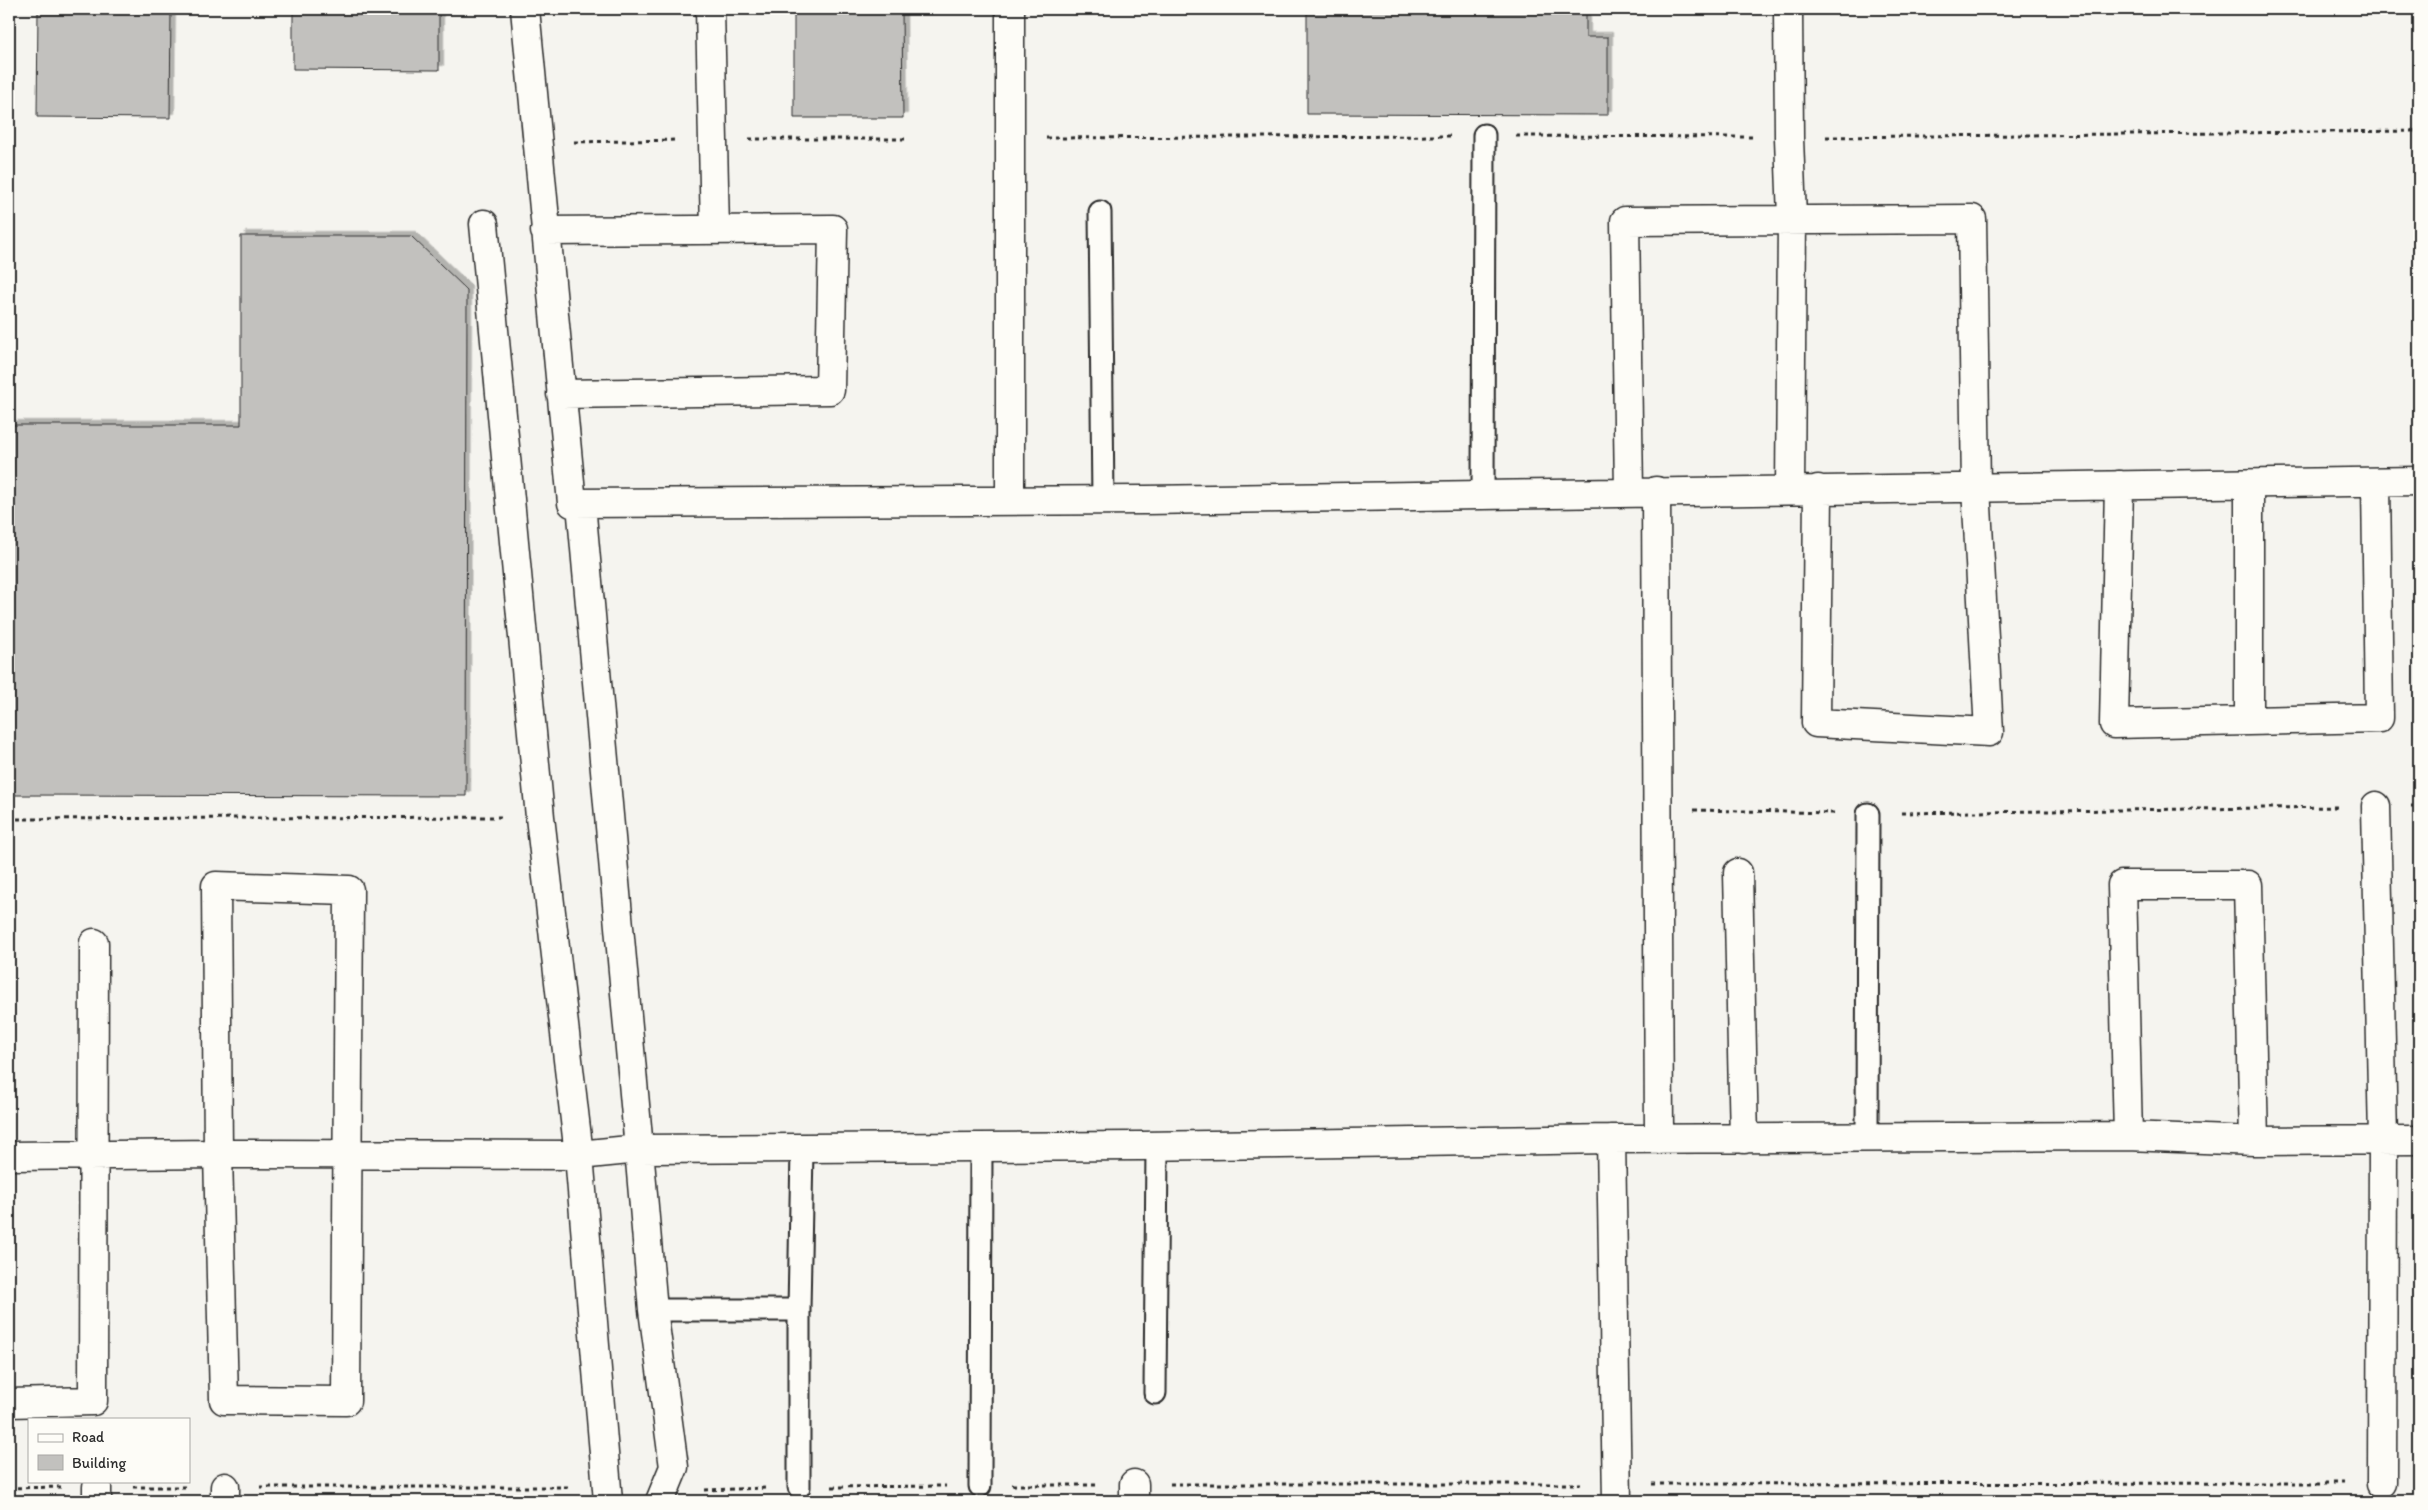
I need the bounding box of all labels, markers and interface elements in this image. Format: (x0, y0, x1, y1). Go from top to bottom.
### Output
legend (28, 1418, 190, 1482)
text: Road (72, 1428, 105, 1446)
text: Building (72, 1454, 126, 1472)

